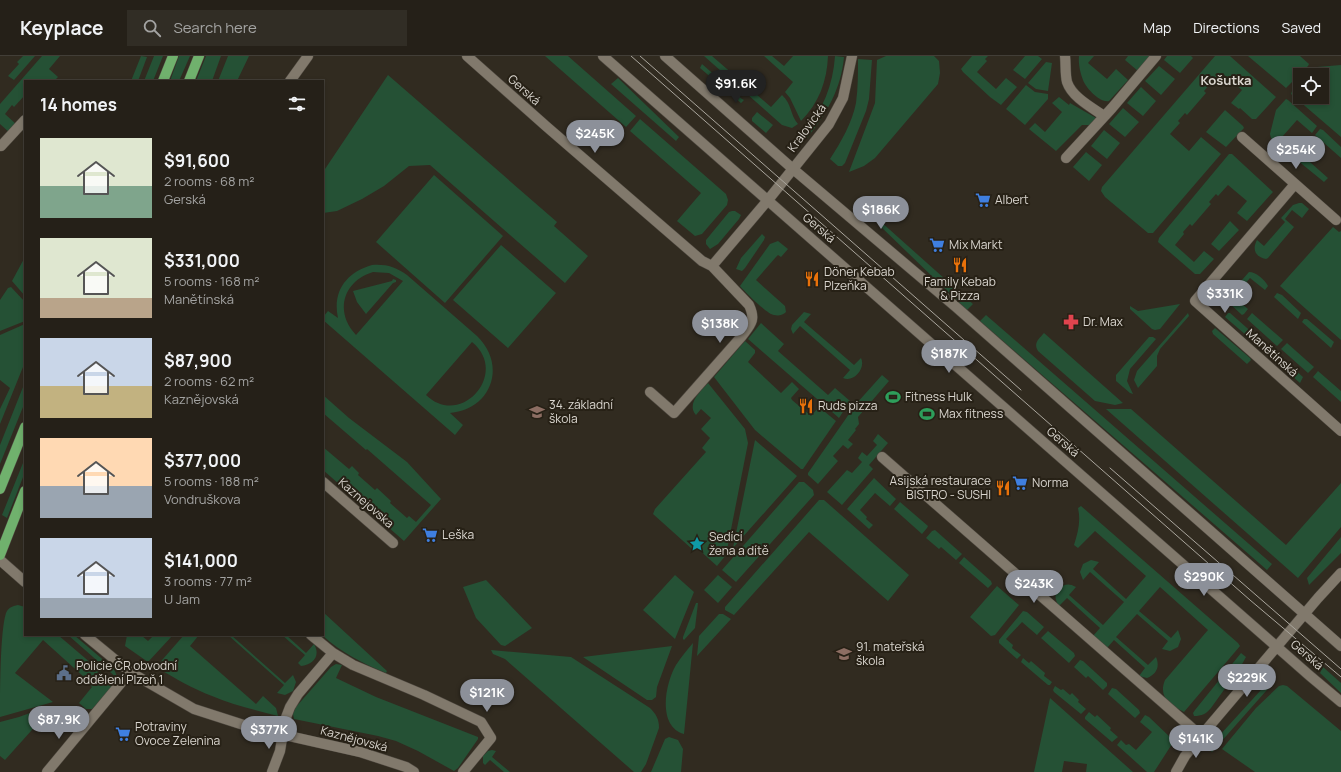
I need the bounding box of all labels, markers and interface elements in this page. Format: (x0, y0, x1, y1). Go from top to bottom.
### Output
search box (127, 10, 407, 46)
text: Keyplace (20, 15, 103, 41)
icon: search (141, 17, 163, 39)
text: Search here (173, 17, 257, 38)
text: Map (1143, 18, 1171, 37)
text: Directions (1193, 18, 1260, 37)
text: Saved (1282, 18, 1321, 37)
map controls (1293, 68, 1329, 104)
button: locate (1293, 68, 1329, 104)
street label: Gerská (504, 70, 544, 109)
pin: $91.6K (703, 70, 769, 104)
district label: Košutka (1200, 71, 1252, 89)
text: $91.6K (715, 74, 757, 92)
text: 14 homes (40, 93, 117, 116)
icon: filters (286, 93, 308, 115)
street label: Kralovická (783, 100, 830, 155)
pin: $245K (567, 120, 623, 154)
text: $245K (575, 124, 615, 142)
pin: $254K (1268, 136, 1324, 170)
text: $254K (1276, 140, 1316, 158)
text: $91,600 (164, 149, 230, 172)
icon: home (72, 154, 120, 202)
text: 2 rooms · 68 m² (164, 172, 254, 190)
text: Gerská (164, 190, 206, 208)
supermarket icon: Albert (974, 191, 992, 209)
place label: Albert (995, 191, 1029, 208)
pin: $186K (853, 196, 909, 230)
text: $186K (862, 200, 900, 218)
street label: Gerská (799, 209, 839, 247)
supermarket icon: Mix Markt (928, 236, 946, 254)
place label: Mix Markt (949, 236, 1003, 253)
text: $331,000 (164, 249, 240, 272)
icon: home (72, 254, 120, 302)
restaurant icon: Family Kebab & Pizza (951, 256, 969, 274)
place label: Döner Kebab Plzeňka (824, 263, 895, 294)
restaurant icon: Döner Kebab Plzeňka (803, 270, 821, 288)
text: 5 rooms · 168 m² (164, 272, 260, 290)
place label: Family Kebab & Pizza (924, 273, 996, 304)
pin: $331K (1197, 280, 1253, 314)
text: $331K (1206, 284, 1244, 302)
text: Manětínská (164, 290, 234, 308)
pin: $138K (692, 310, 748, 344)
pharmacy icon: Dr. Max (1062, 313, 1080, 331)
place label: Dr. Max (1083, 313, 1124, 330)
text: $138K (701, 314, 739, 332)
street label: Manětínská (1243, 325, 1302, 381)
pin: $187K (921, 340, 977, 374)
text: $187K (930, 344, 968, 362)
text: $87,900 (164, 349, 232, 372)
icon: home (72, 354, 120, 402)
text: 2 rooms · 62 m² (164, 372, 254, 390)
sports icon: Fitness Hulk (884, 388, 902, 406)
place label: Fitness Hulk (905, 388, 973, 405)
text: Kaznějovská (164, 390, 239, 408)
place label: 34. základní škola (549, 396, 613, 427)
restaurant icon: Ruds pizza (797, 397, 815, 415)
place label: Ruds pizza (818, 397, 877, 414)
school or university icon: 34. základní škola (528, 403, 546, 421)
sports icon: Max fitness (918, 405, 936, 423)
place label: Max fitness (939, 405, 1003, 422)
street label: Gerská (1043, 423, 1083, 461)
text: $377,000 (164, 449, 241, 472)
icon: home (72, 454, 120, 502)
text: 5 rooms · 188 m² (164, 472, 259, 490)
place label: Asijská restaurace BISTRO - SUSHI (890, 472, 991, 503)
street label: Kaznejovska (335, 474, 398, 532)
supermarket icon: Norma (1011, 474, 1029, 492)
place label: Norma (1032, 474, 1068, 491)
restaurant icon: Asijská restaurace BISTRO - SUSHI (994, 479, 1012, 497)
text: Vondruškova (164, 490, 241, 508)
supermarket icon: Leška (421, 526, 439, 544)
place label: Leška (442, 526, 474, 543)
place label: Sedící žena a dítě (709, 528, 769, 559)
place icon: Sedící žena a dítě (688, 535, 706, 553)
text: $141,000 (164, 549, 238, 572)
icon: home (72, 554, 120, 602)
pin: $290K (1176, 563, 1232, 597)
text: $290K (1184, 567, 1224, 585)
pin: $243K (1006, 570, 1062, 604)
text: 3 rooms · 77 m² (164, 572, 252, 590)
text: $243K (1014, 574, 1054, 592)
text: U Jam (164, 590, 200, 608)
street label: Gerská (1287, 636, 1327, 674)
place label: 91. mateřská škola (856, 638, 925, 669)
school or university icon: 91. mateřská škola (835, 645, 853, 663)
place label: Policie ČR obvodní oddělení Plzeň 1 (76, 657, 177, 688)
public building icon: Policie ČR obvodní oddělení Plzeň 1 (55, 664, 73, 682)
pin: $229K (1219, 664, 1275, 698)
text: $229K (1227, 668, 1267, 686)
pin: $121K (459, 679, 515, 713)
text: $121K (469, 683, 505, 701)
pin: $87.9K (26, 706, 92, 740)
text: $87.9K (37, 710, 81, 728)
pin: $377K (241, 716, 297, 750)
place label: Potraviny Ovoce Zelenina (135, 718, 220, 749)
text: $377K (250, 720, 288, 738)
street label: Kaznějovská (319, 721, 390, 756)
supermarket icon: Potraviny Ovoce Zelenina (114, 725, 132, 743)
pin: $141K (1168, 725, 1224, 759)
text: $141K (1178, 729, 1214, 747)

